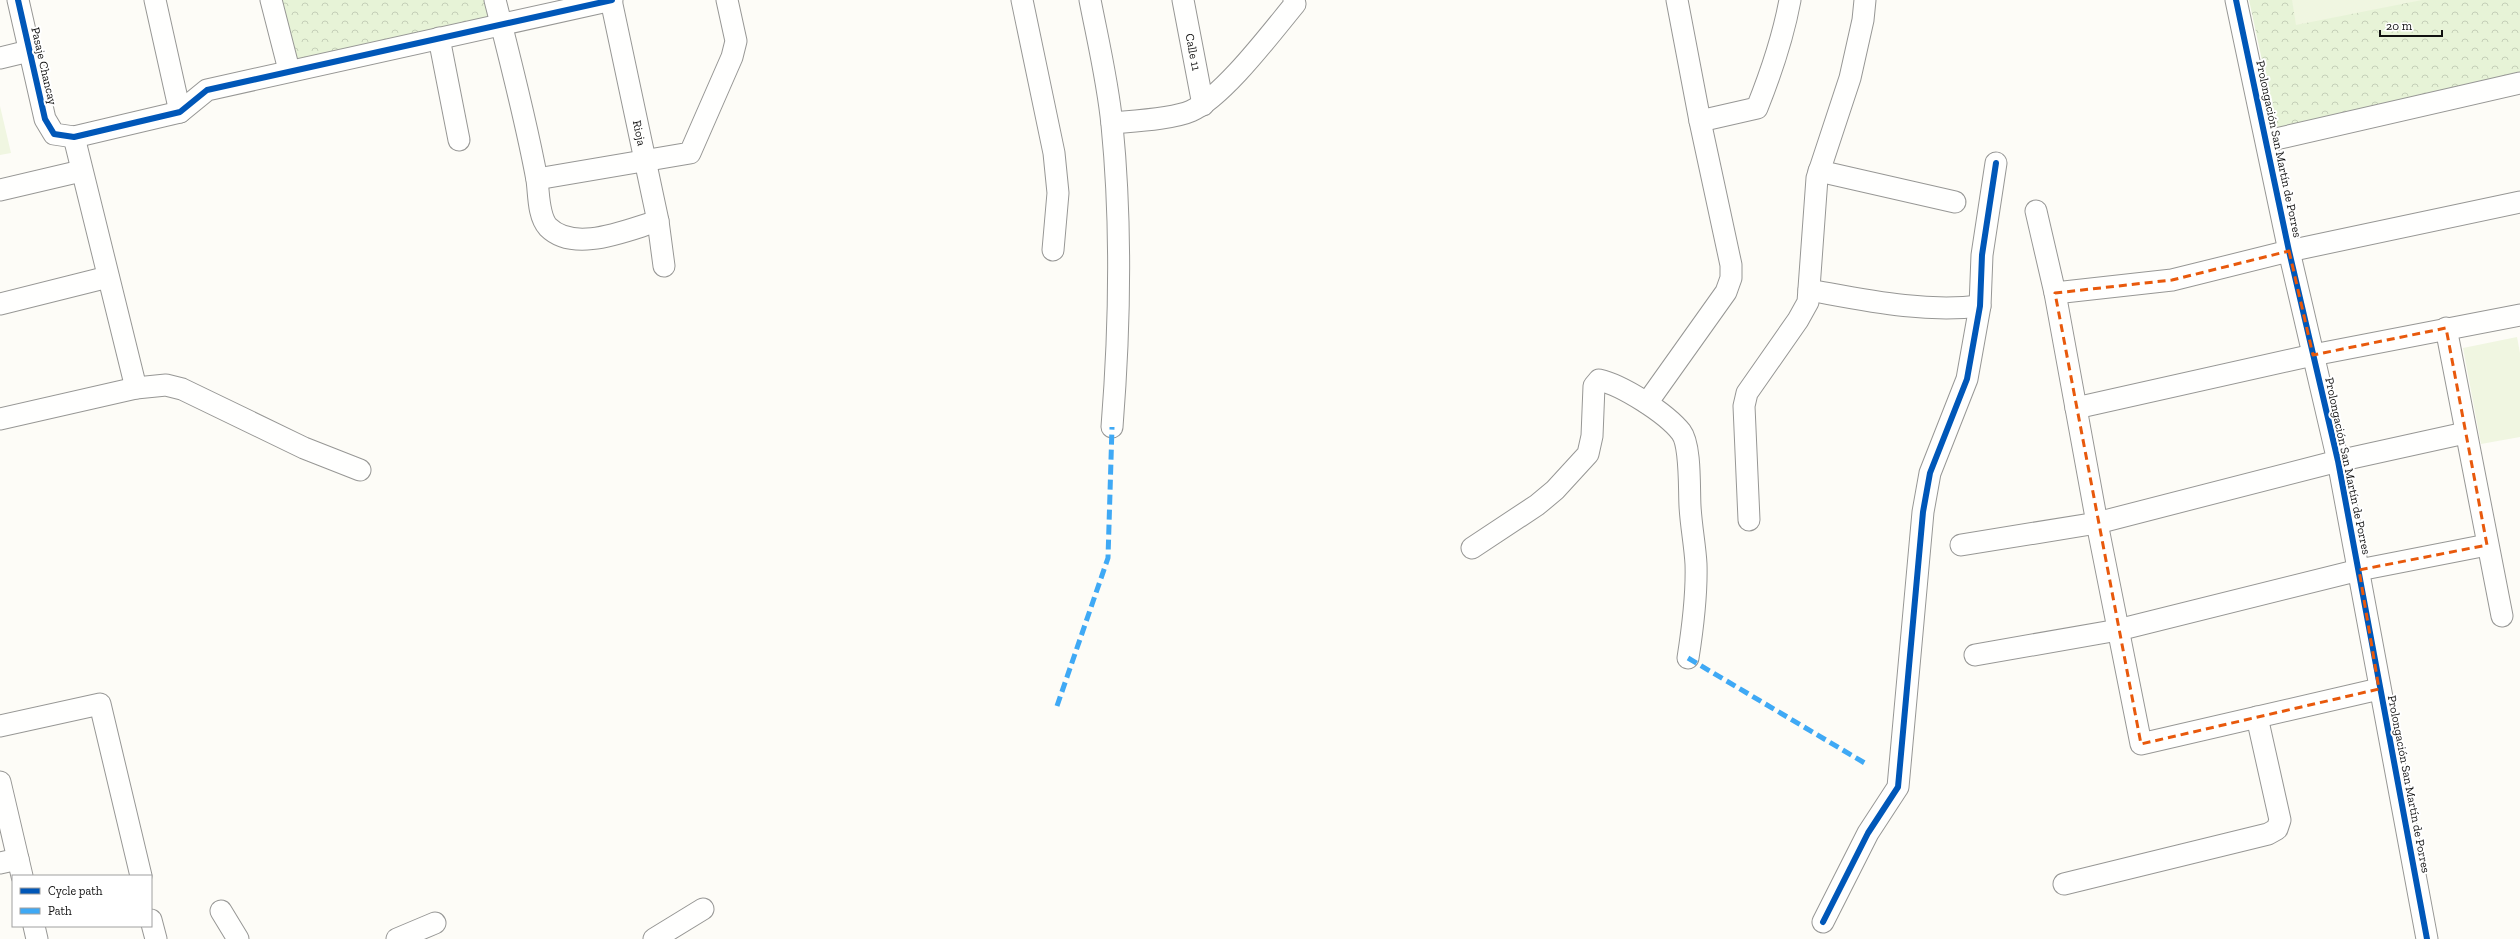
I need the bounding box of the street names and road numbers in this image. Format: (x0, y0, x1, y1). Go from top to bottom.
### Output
street label: Pasaje Chancay (27, 26, 60, 107)
street label: Calle 11 (1183, 32, 1203, 72)
street label: Prolongación San Martín de Porres (2253, 59, 2305, 239)
street label: Rioja (630, 119, 649, 147)
street label: Prolongación San Martín de Porres (2322, 376, 2374, 556)
street label: Prolongación San Martín de Porres (2385, 694, 2433, 874)

